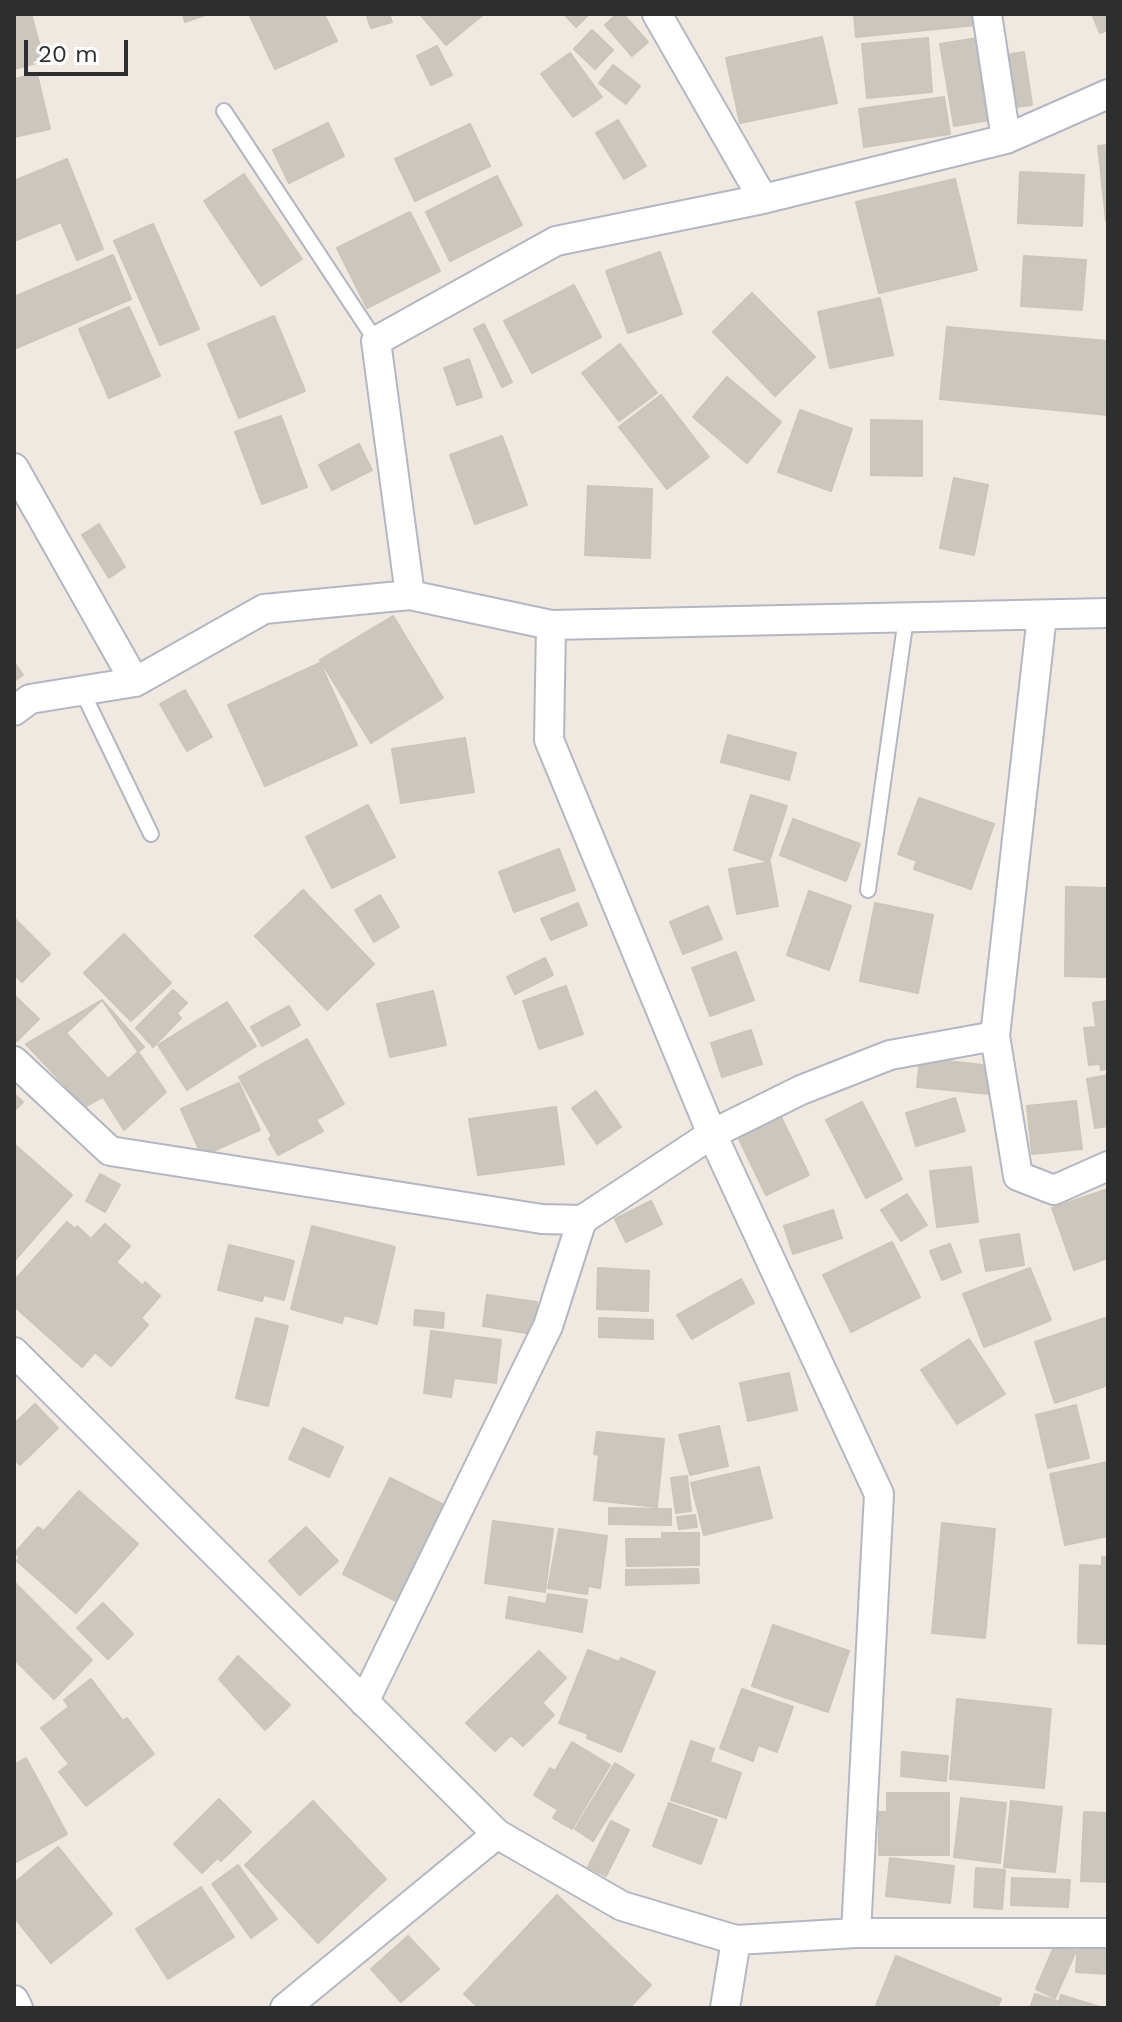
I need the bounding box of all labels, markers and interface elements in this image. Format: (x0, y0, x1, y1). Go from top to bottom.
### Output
scale bar (28, 24, 132, 74)
text: 20 m (38, 40, 98, 68)

